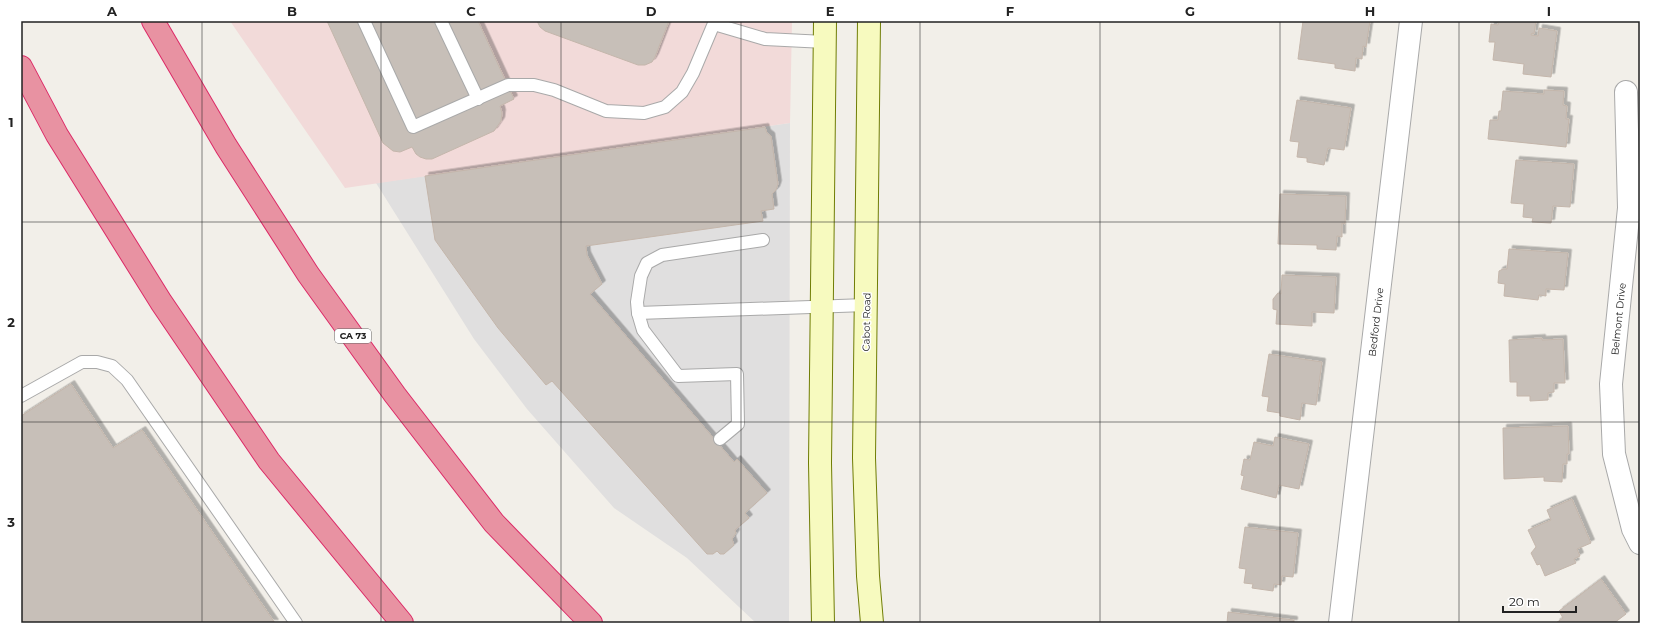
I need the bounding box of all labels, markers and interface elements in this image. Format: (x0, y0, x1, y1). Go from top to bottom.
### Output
text: A (106, 3, 118, 19)
text: B (287, 3, 297, 19)
text: C (466, 3, 476, 19)
text: D (646, 3, 657, 19)
text: E (826, 3, 835, 19)
text: F (1006, 3, 1014, 19)
text: G (1185, 3, 1195, 19)
text: H (1365, 3, 1375, 19)
text: I (1547, 3, 1551, 19)
text: 1 (8, 114, 14, 130)
street label: Belmont Drive (1608, 282, 1629, 356)
street label: Bedford Drive (1365, 287, 1387, 357)
street label: Cabot Road (859, 293, 874, 352)
text: 2 (7, 314, 15, 330)
road number: CA 73 (335, 329, 371, 343)
text: 3 (6, 514, 15, 530)
scale bar (1503, 588, 1576, 614)
text: 20 m (1509, 594, 1540, 609)

